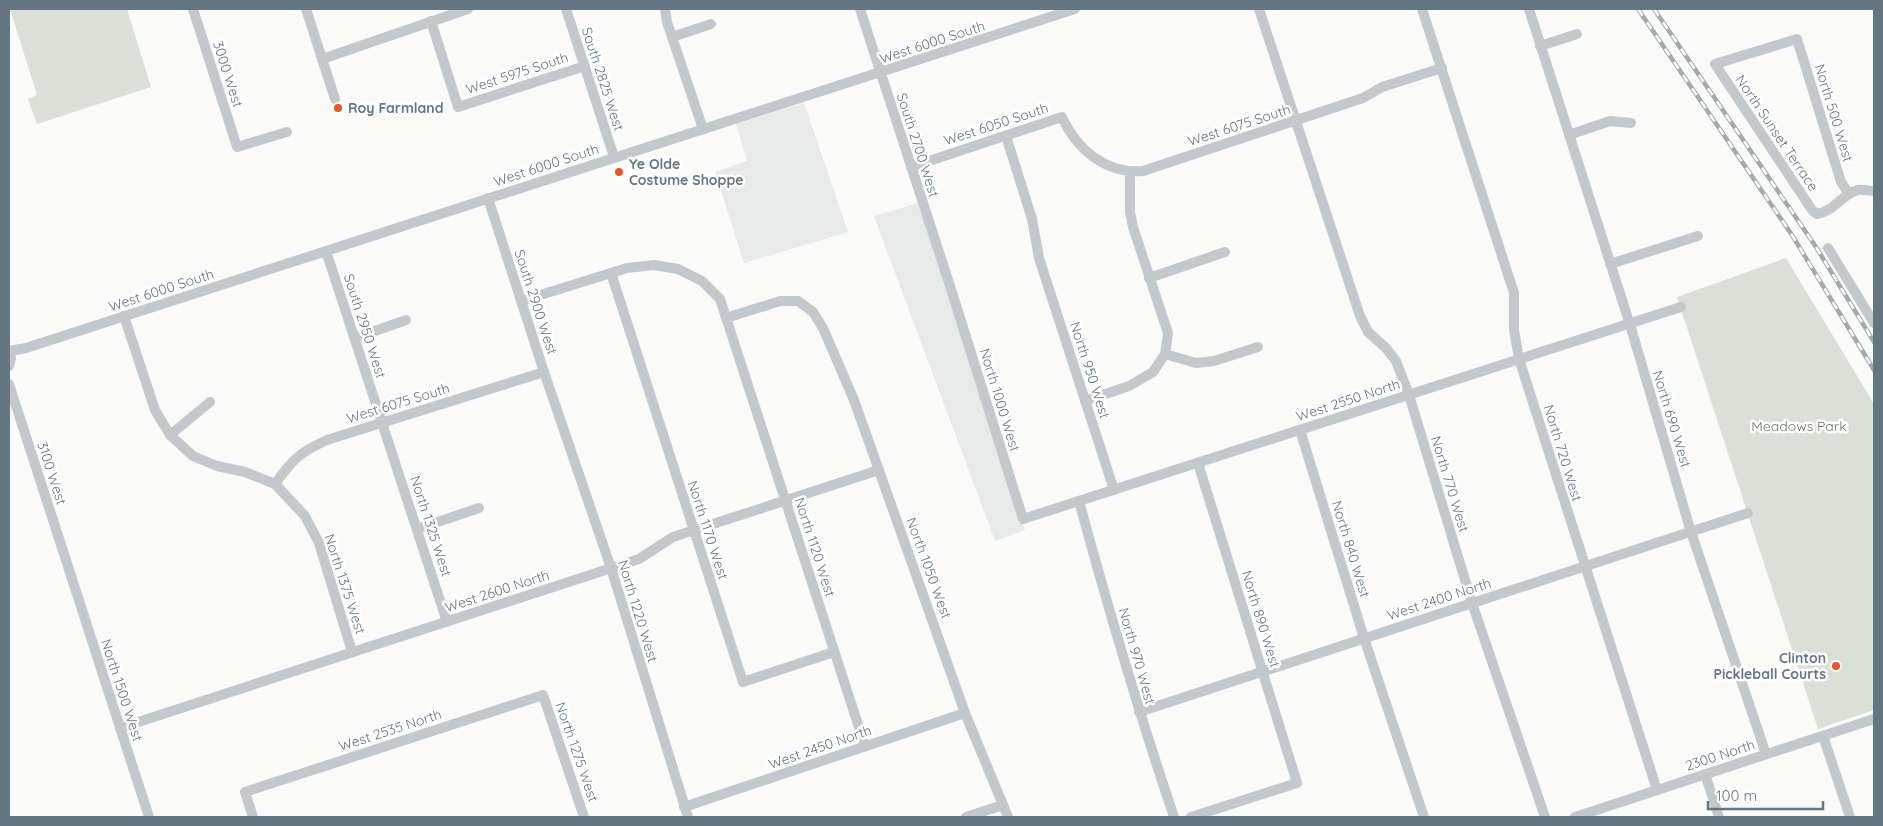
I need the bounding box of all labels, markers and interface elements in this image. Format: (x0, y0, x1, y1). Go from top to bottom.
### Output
street label: West 6000 South (877, 16, 987, 68)
street label: South 2825 West (578, 25, 628, 133)
street label: 3000 West (209, 39, 247, 110)
street label: West 5975 South (463, 48, 571, 98)
street label: North 500 West (1811, 62, 1857, 164)
street label: North Sunset Terrace (1731, 71, 1823, 195)
street label: South 2700 West (893, 91, 943, 200)
place label: Roy Farmland (348, 99, 444, 117)
street label: West 6050 South (941, 99, 1051, 149)
street label: West 6075 South (1185, 100, 1293, 150)
marker: Roy Farmland (332, 102, 344, 114)
street label: West 6000 South (491, 139, 601, 191)
place label: Ye Olde Costume Shoppe (629, 155, 743, 189)
marker: Ye Olde Costume Shoppe (613, 166, 625, 178)
street label: South 2900 West (511, 247, 562, 357)
street label: West 6000 South (106, 264, 216, 316)
street label: South 2950 West (340, 272, 390, 381)
street label: North 950 West (1066, 319, 1114, 421)
street label: North 1000 West (976, 346, 1024, 454)
street label: North 690 West (1649, 368, 1695, 470)
street label: West 2550 North (1294, 375, 1402, 425)
street label: West 6075 South (344, 379, 452, 427)
street label: North 720 West (1540, 402, 1586, 504)
park label: Meadows Park (1751, 417, 1847, 435)
street label: North 770 West (1427, 434, 1473, 534)
street label: 3100 West (33, 439, 71, 507)
street label: North 1325 West (406, 473, 456, 579)
street label: North 1170 West (684, 478, 733, 582)
street label: North 1120 West (790, 495, 840, 599)
street label: North 840 West (1328, 498, 1374, 600)
street label: North 1050 West (902, 515, 956, 621)
street label: North 1375 West (320, 532, 370, 637)
street label: North 1220 West (614, 558, 662, 665)
street label: West 2600 North (442, 566, 552, 616)
street label: North 890 West (1238, 568, 1284, 670)
street label: West 2400 North (1385, 574, 1493, 624)
street label: North 970 West (1115, 606, 1159, 707)
street label: North 1500 West (97, 637, 147, 744)
place label: Clinton Pickleball Courts (1714, 649, 1826, 683)
marker: Clinton Pickleball Courts (1830, 660, 1842, 672)
street label: North 1275 West (551, 700, 603, 805)
street label: West 2535 North (336, 705, 444, 755)
street label: West 2450 North (766, 721, 874, 773)
street label: 2300 North (1683, 735, 1757, 775)
scale bar (1708, 778, 1823, 810)
text: 100 m (1716, 786, 1757, 805)

